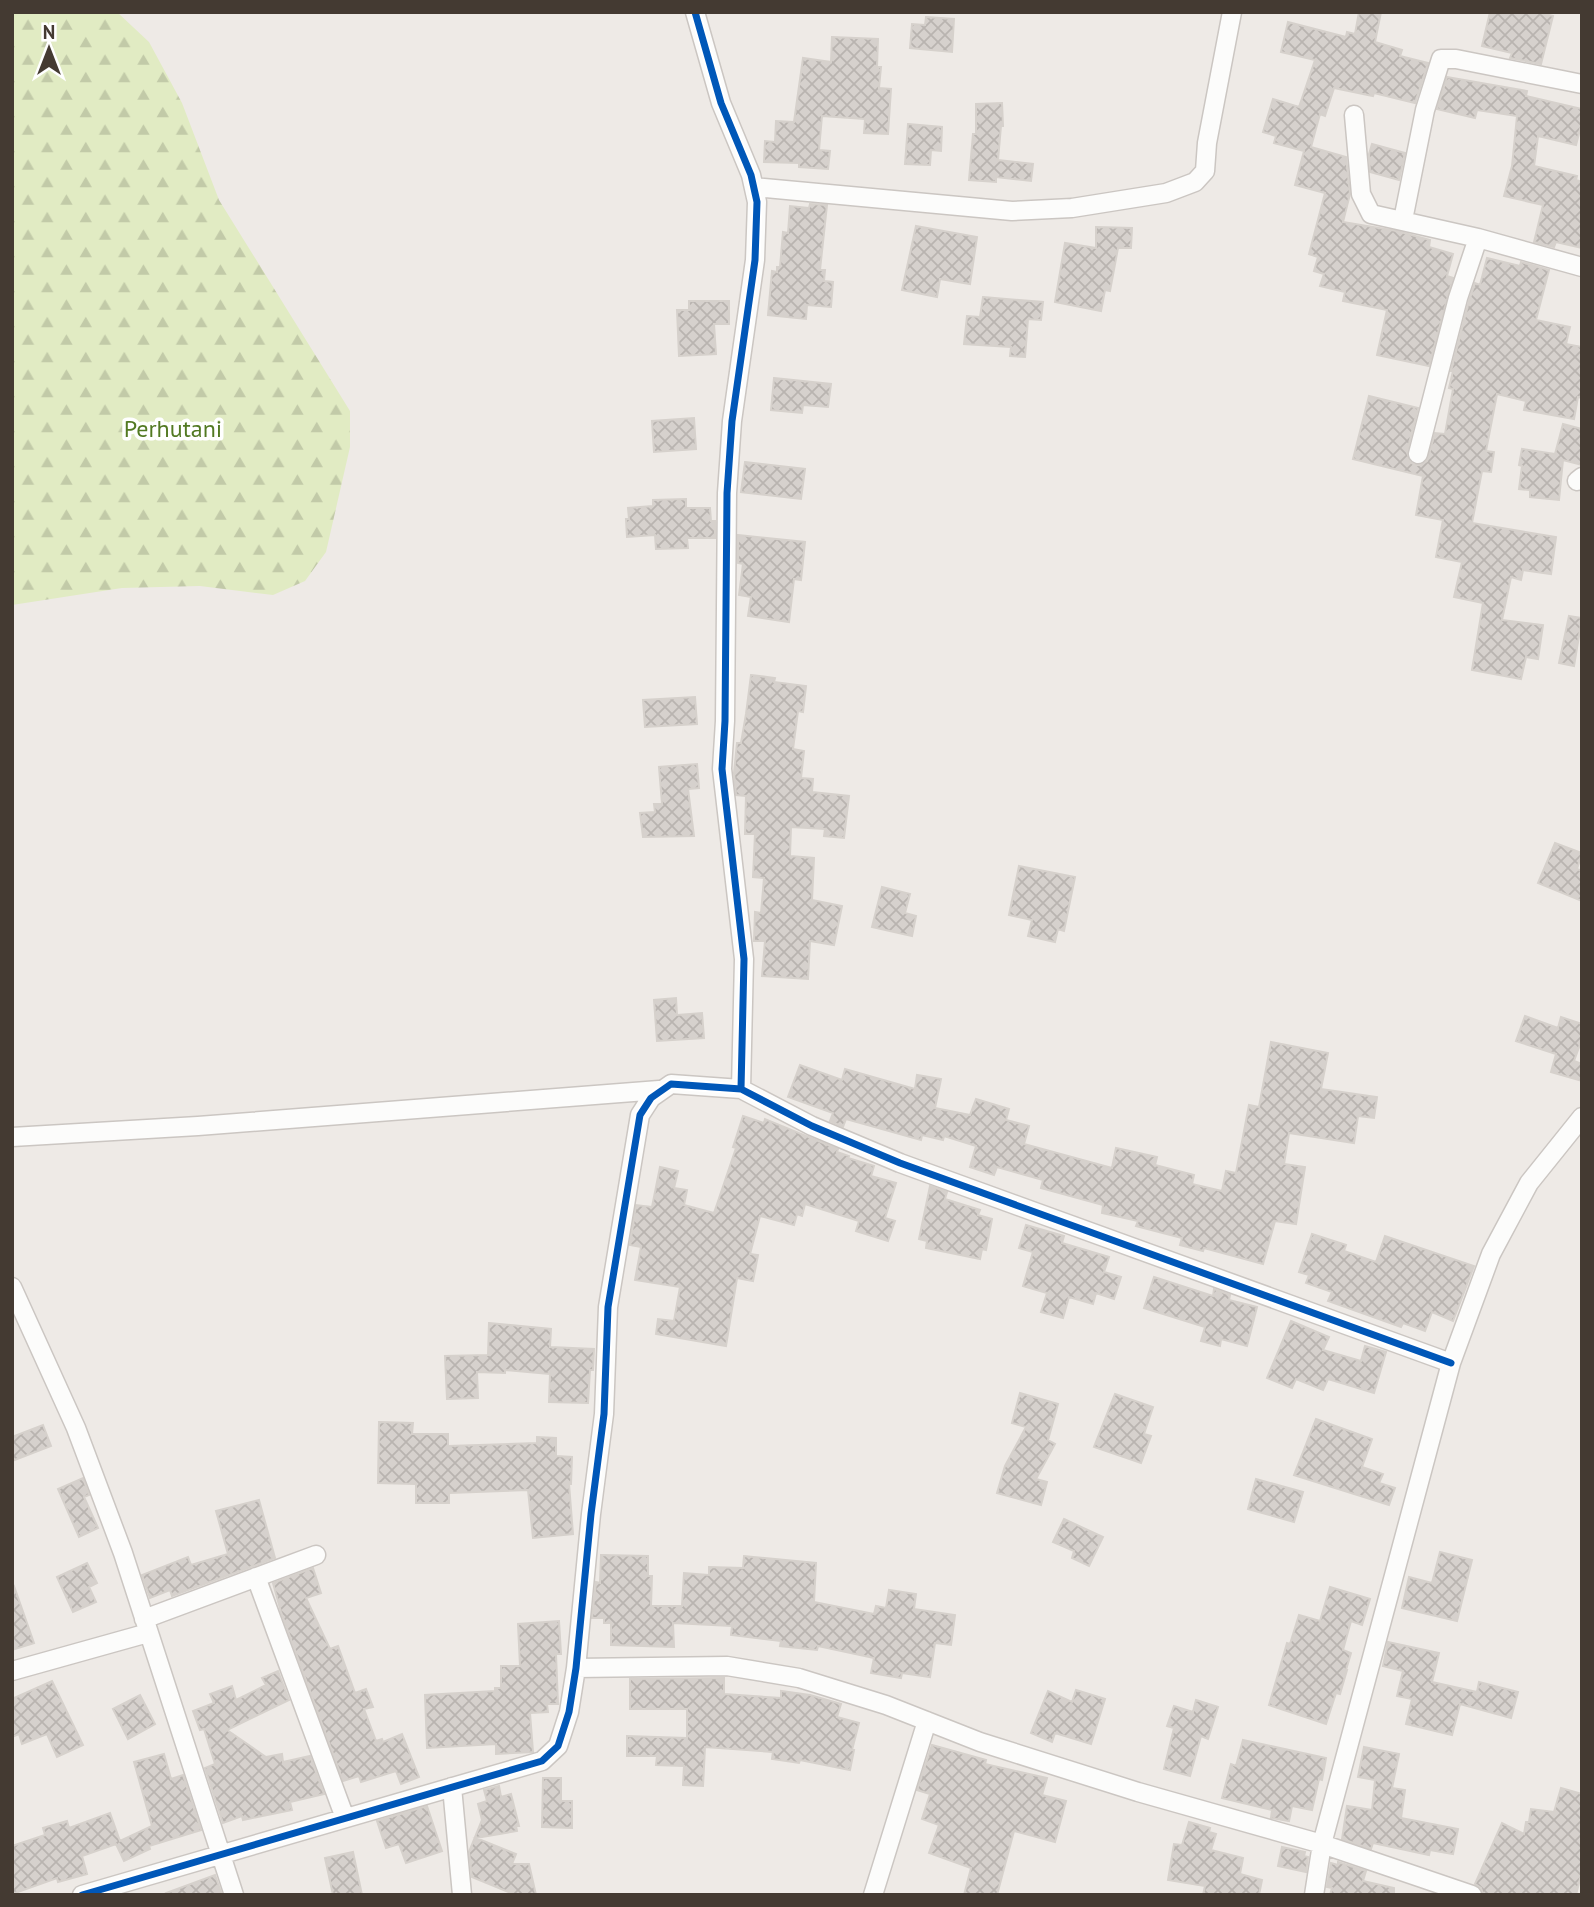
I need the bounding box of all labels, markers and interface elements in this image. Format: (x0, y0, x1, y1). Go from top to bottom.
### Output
north arrow (14, 14, 84, 84)
text: N (43, 20, 55, 44)
park label: Perhutani (124, 413, 222, 444)

